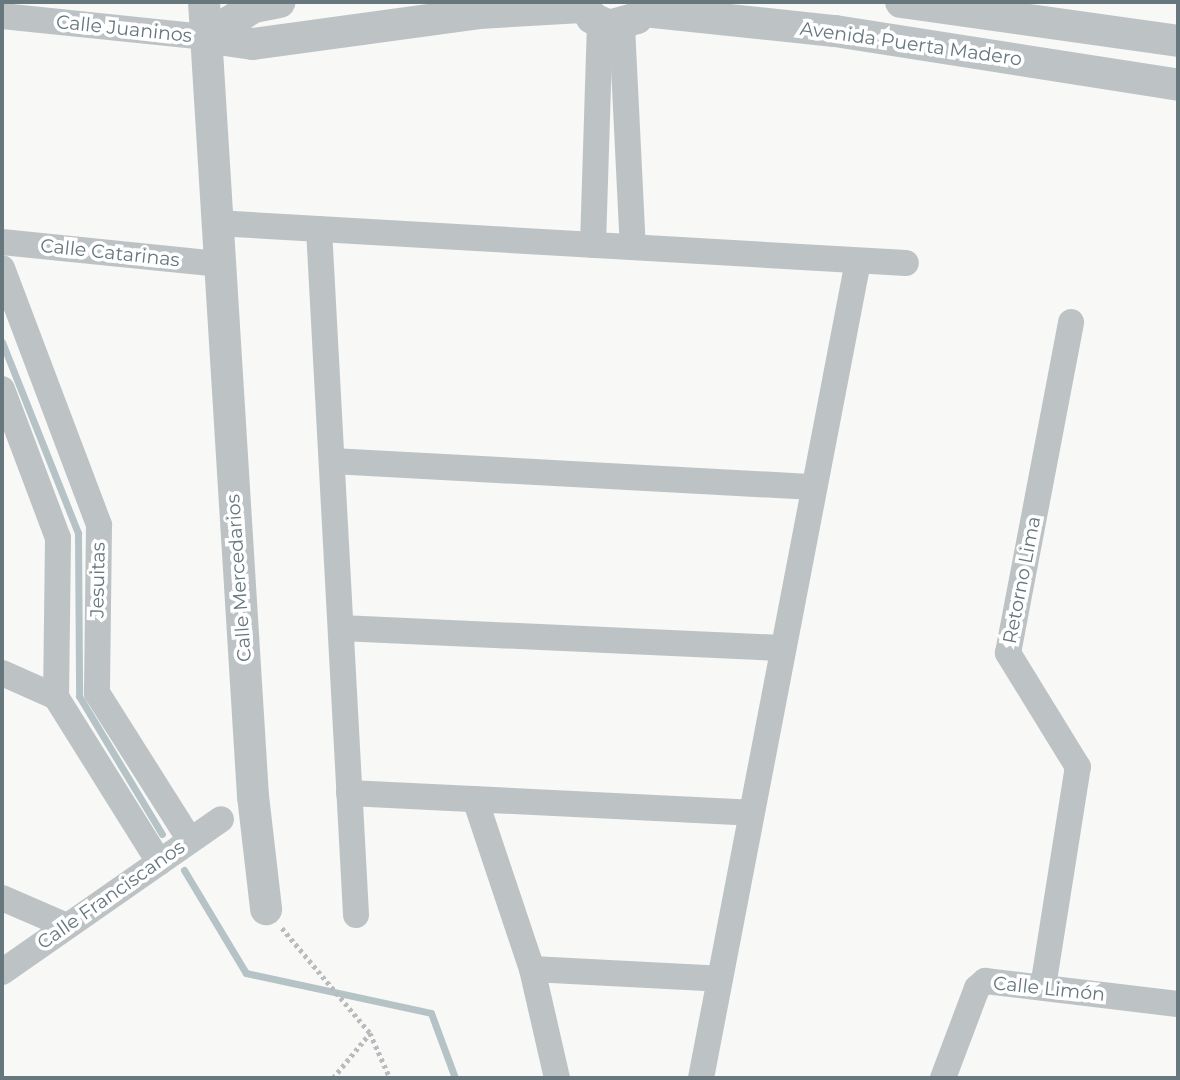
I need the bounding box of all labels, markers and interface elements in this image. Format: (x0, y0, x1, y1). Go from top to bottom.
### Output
street label: Calle Juaninos (55, 11, 193, 47)
street label: Avenida Puerta Madero (799, 17, 1023, 71)
street label: Calle Catarinas (39, 234, 181, 272)
street label: Calle Mercedarios (222, 493, 256, 663)
street label: Retorno Lima (998, 514, 1046, 646)
street label: Jesuitas (86, 542, 110, 618)
street label: Calle Franciscanos (33, 836, 189, 954)
street label: Calle Limón (992, 972, 1106, 1006)

